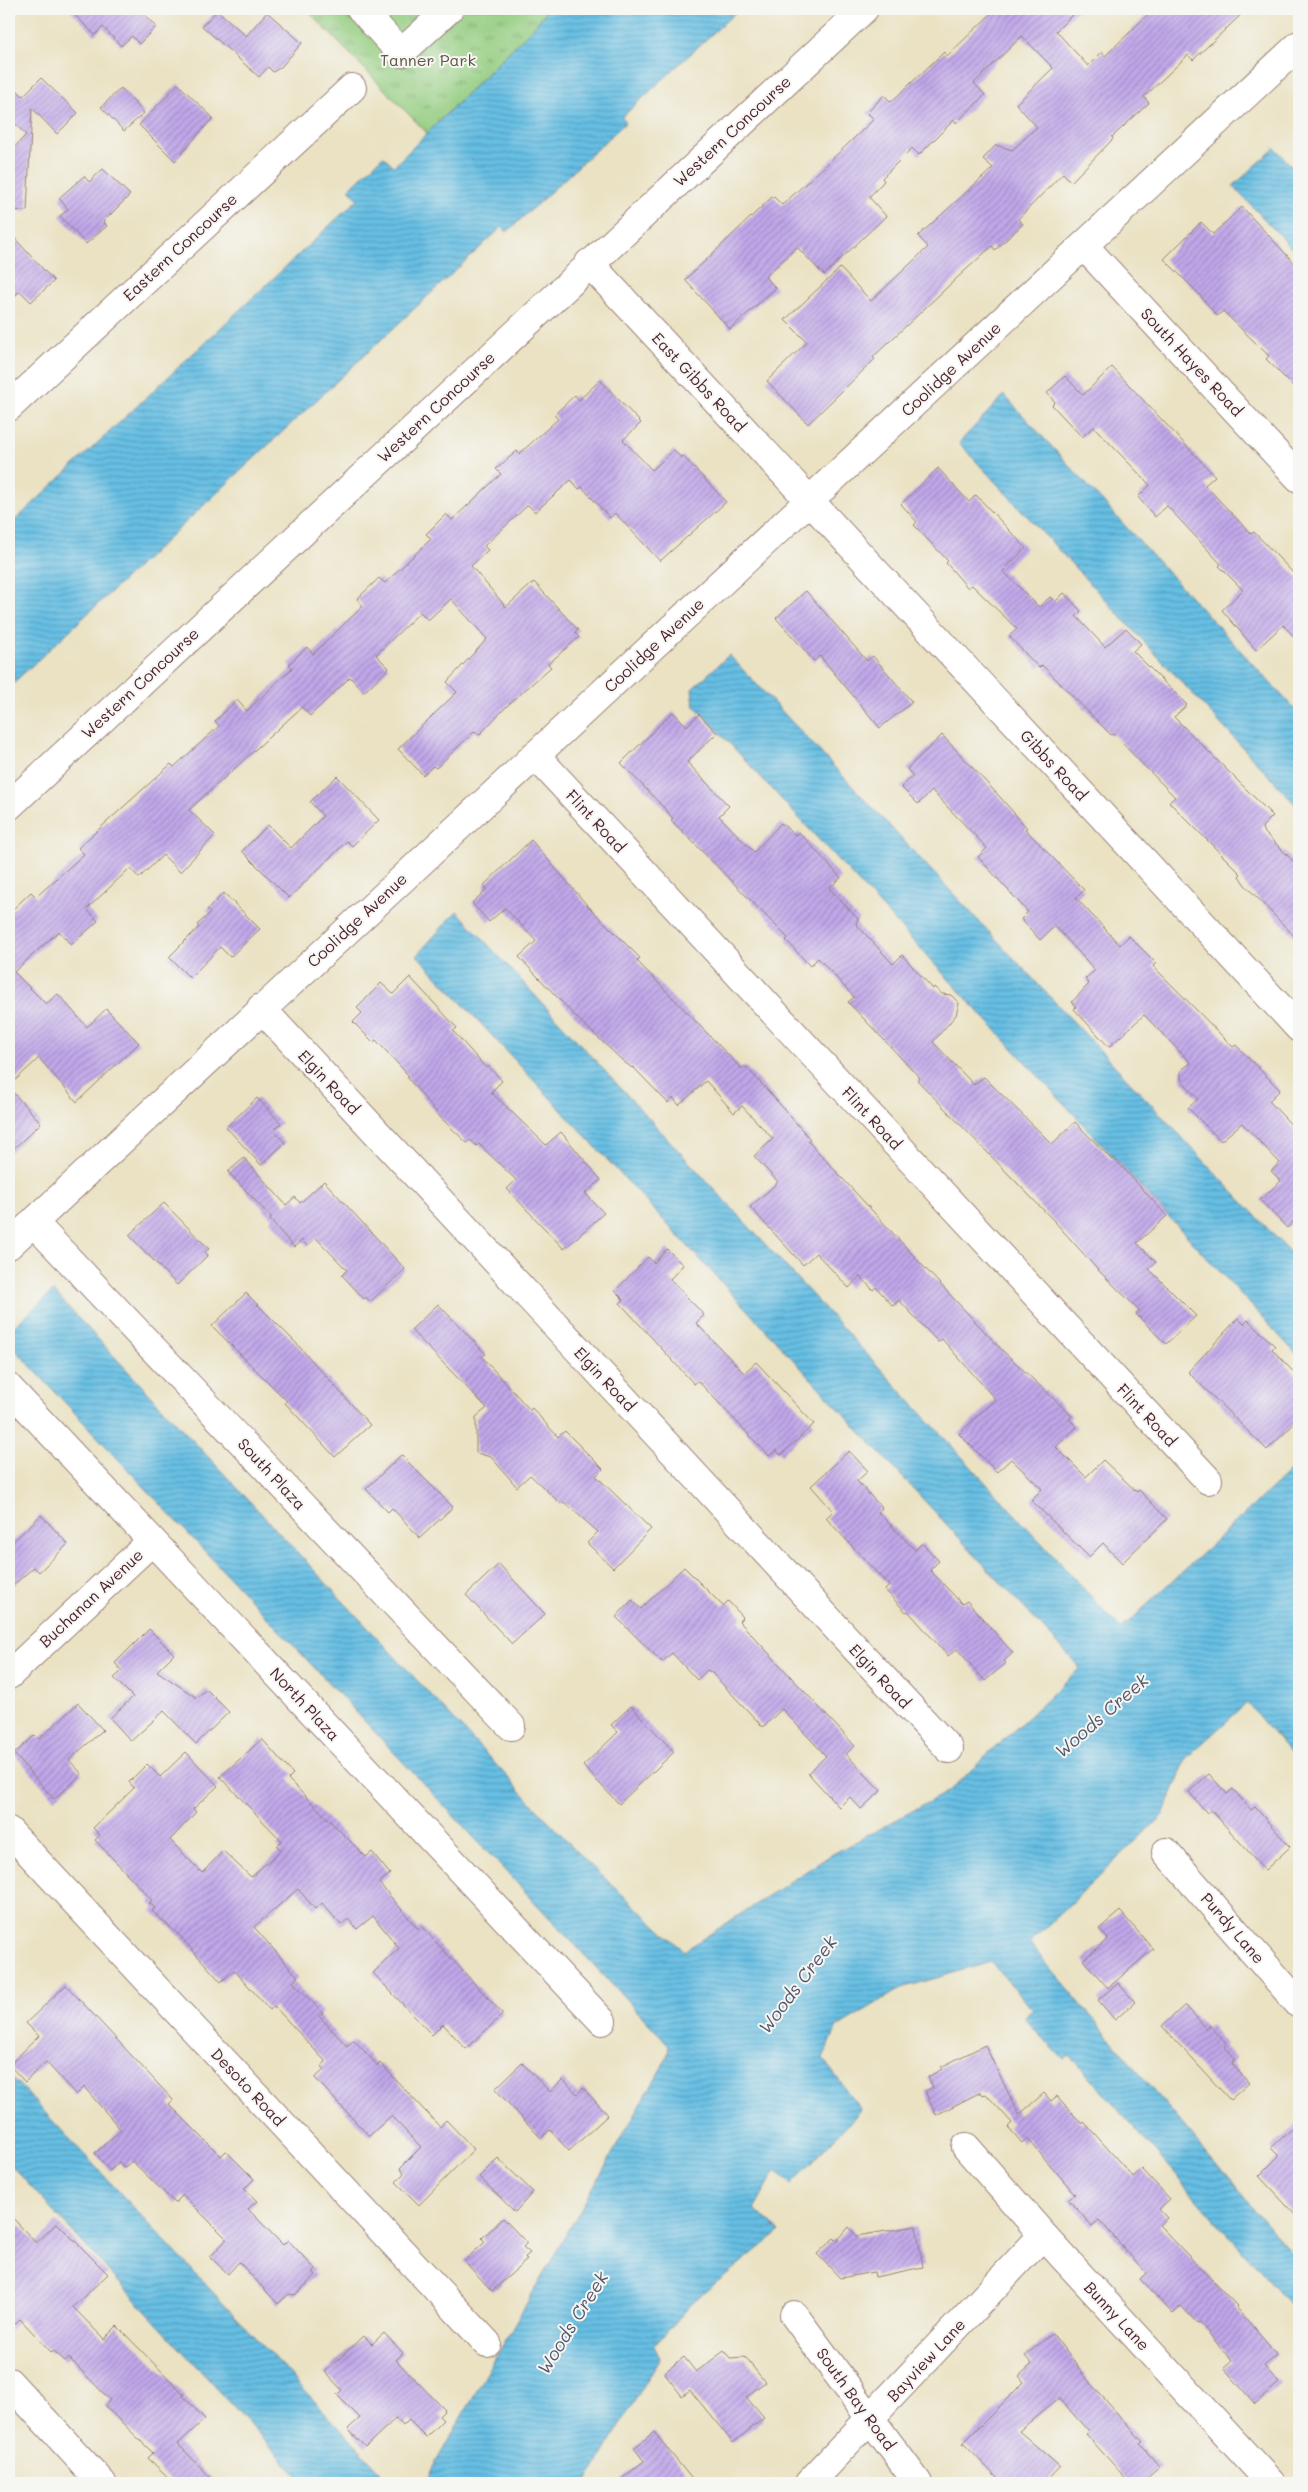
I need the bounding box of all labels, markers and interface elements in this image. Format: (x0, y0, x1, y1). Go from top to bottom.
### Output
park label: Tanner Park (380, 49, 476, 70)
street label: Western Concourse (668, 70, 795, 191)
street label: Eastern Concourse (118, 188, 241, 305)
street label: South Hayes Road (1137, 303, 1248, 420)
street label: Coolidge Avenue (896, 317, 1005, 420)
street label: East Gibbs Road (648, 327, 751, 436)
street label: Western Concourse (372, 346, 499, 467)
street label: Coolidge Avenue (599, 593, 708, 696)
street label: Western Concourse (76, 622, 203, 743)
street label: Gibbs Road (1016, 725, 1093, 805)
street label: Flint Road (562, 785, 631, 857)
street label: Coolidge Avenue (302, 868, 411, 971)
street label: Elgin Road (294, 1045, 365, 1119)
street label: Flint Road (838, 1082, 907, 1154)
street label: Elgin Road (570, 1342, 641, 1416)
street label: Flint Road (1113, 1379, 1182, 1451)
street label: South Plaza (234, 1433, 311, 1514)
street label: Buchanan Avenue (34, 1544, 147, 1651)
street label: Elgin Road (845, 1639, 916, 1713)
street label: North Plaza (266, 1662, 345, 1745)
water label: Woods Creek (1049, 1668, 1154, 1763)
street label: Purdy Lane (1197, 1888, 1270, 1968)
water label: Woods Creek (752, 1930, 842, 2038)
street label: Desoto Road (207, 2043, 290, 2130)
water label: Woods Creek (531, 2266, 614, 2378)
street label: Bunny Lane (1080, 2277, 1155, 2355)
street label: Bayview Lane (882, 2314, 970, 2406)
street label: South Bay Road (812, 2343, 901, 2454)

